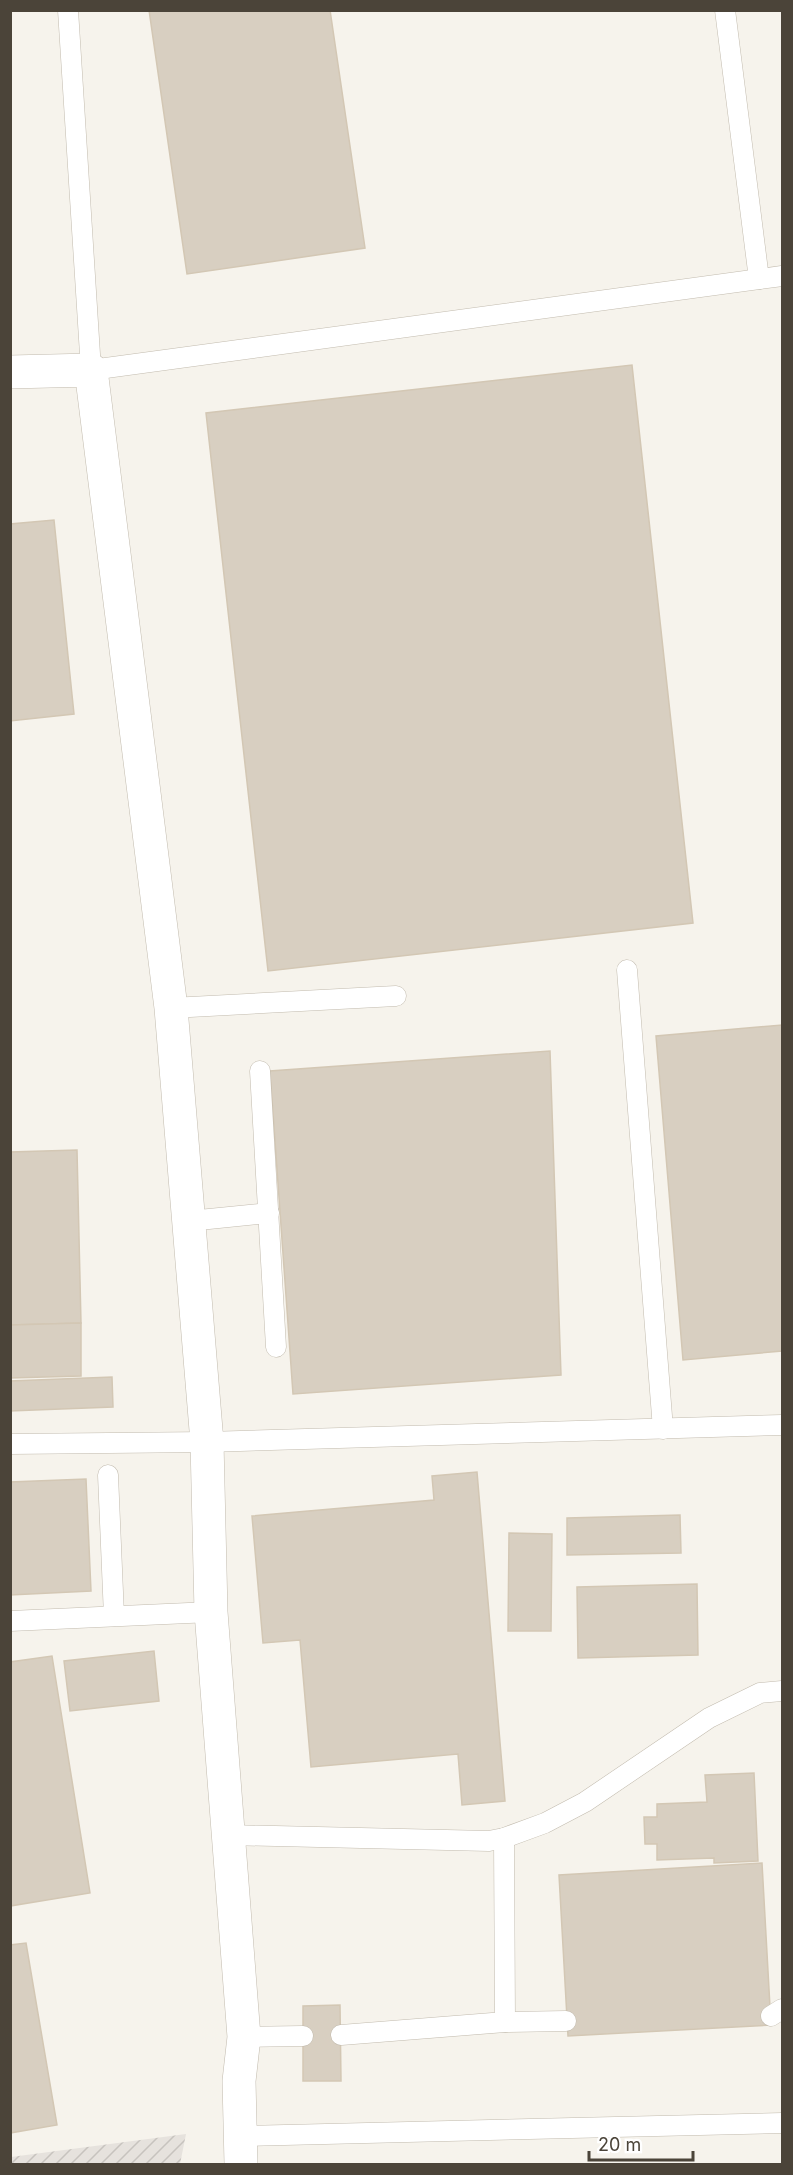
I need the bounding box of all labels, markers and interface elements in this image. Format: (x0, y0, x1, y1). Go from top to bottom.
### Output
scale bar (589, 2124, 692, 2162)
text: 20 m (598, 2134, 641, 2155)

